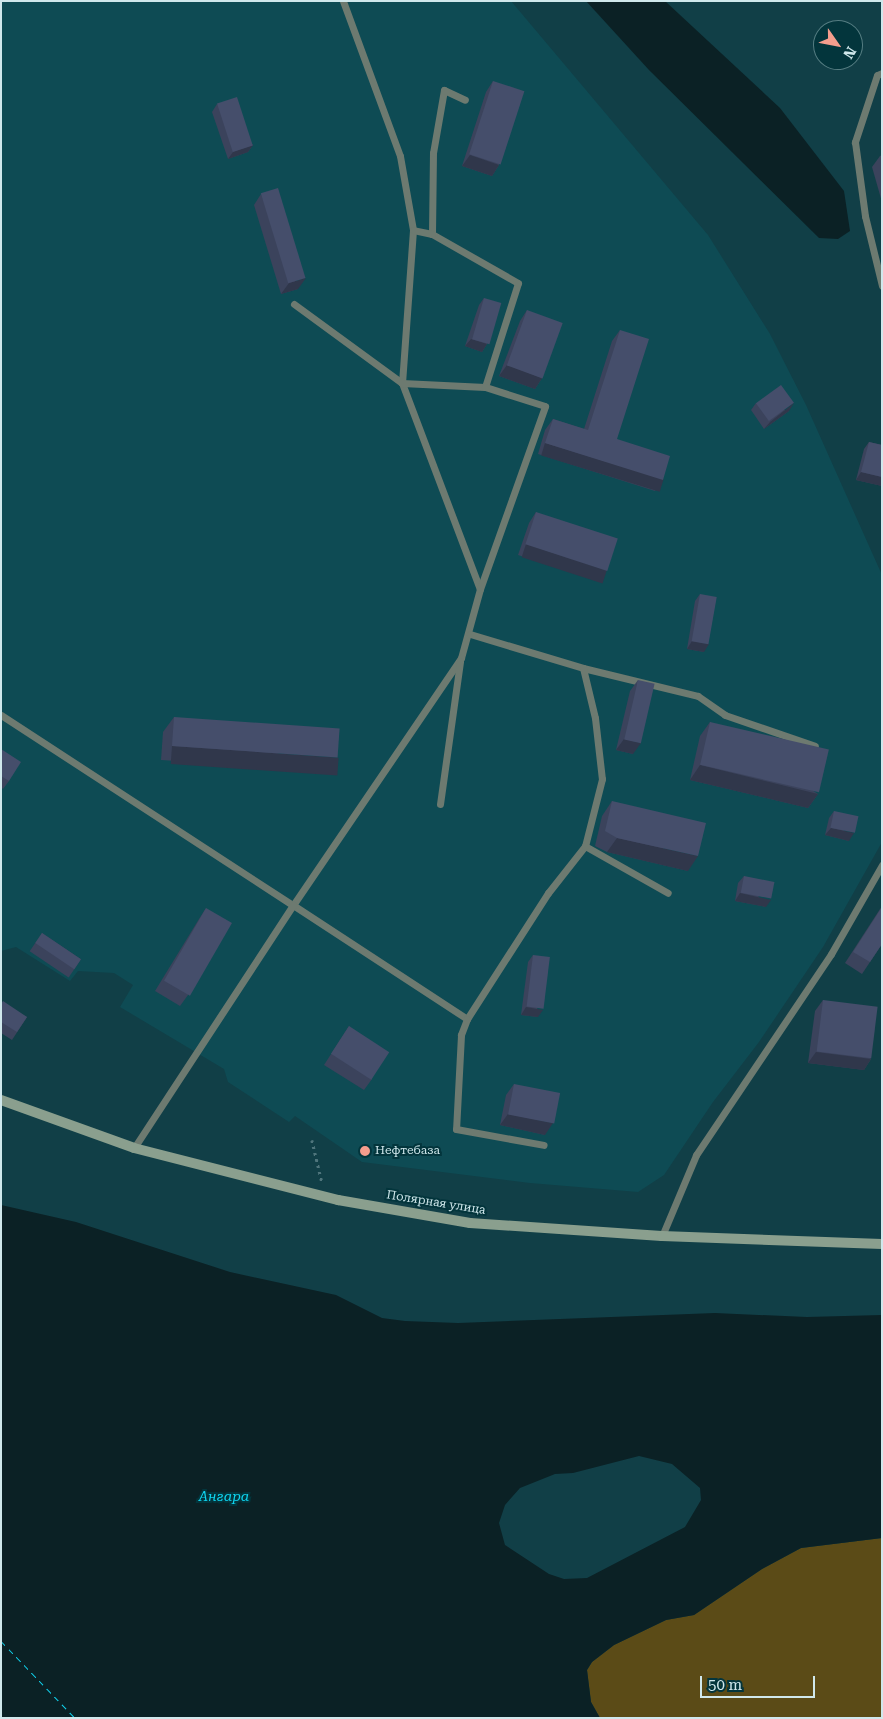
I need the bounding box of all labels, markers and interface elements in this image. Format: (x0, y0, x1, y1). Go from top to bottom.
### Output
north arrow (813, 20, 863, 70)
text: N (840, 44, 859, 62)
place label: Нефтебаза (375, 1144, 440, 1158)
marker: Нефтебаза (359, 1145, 371, 1157)
street label: Полярная улица (385, 1188, 487, 1218)
water label: Ангара (199, 1488, 249, 1504)
scale bar (703, 1666, 818, 1698)
text: 50 m (708, 1676, 742, 1694)

